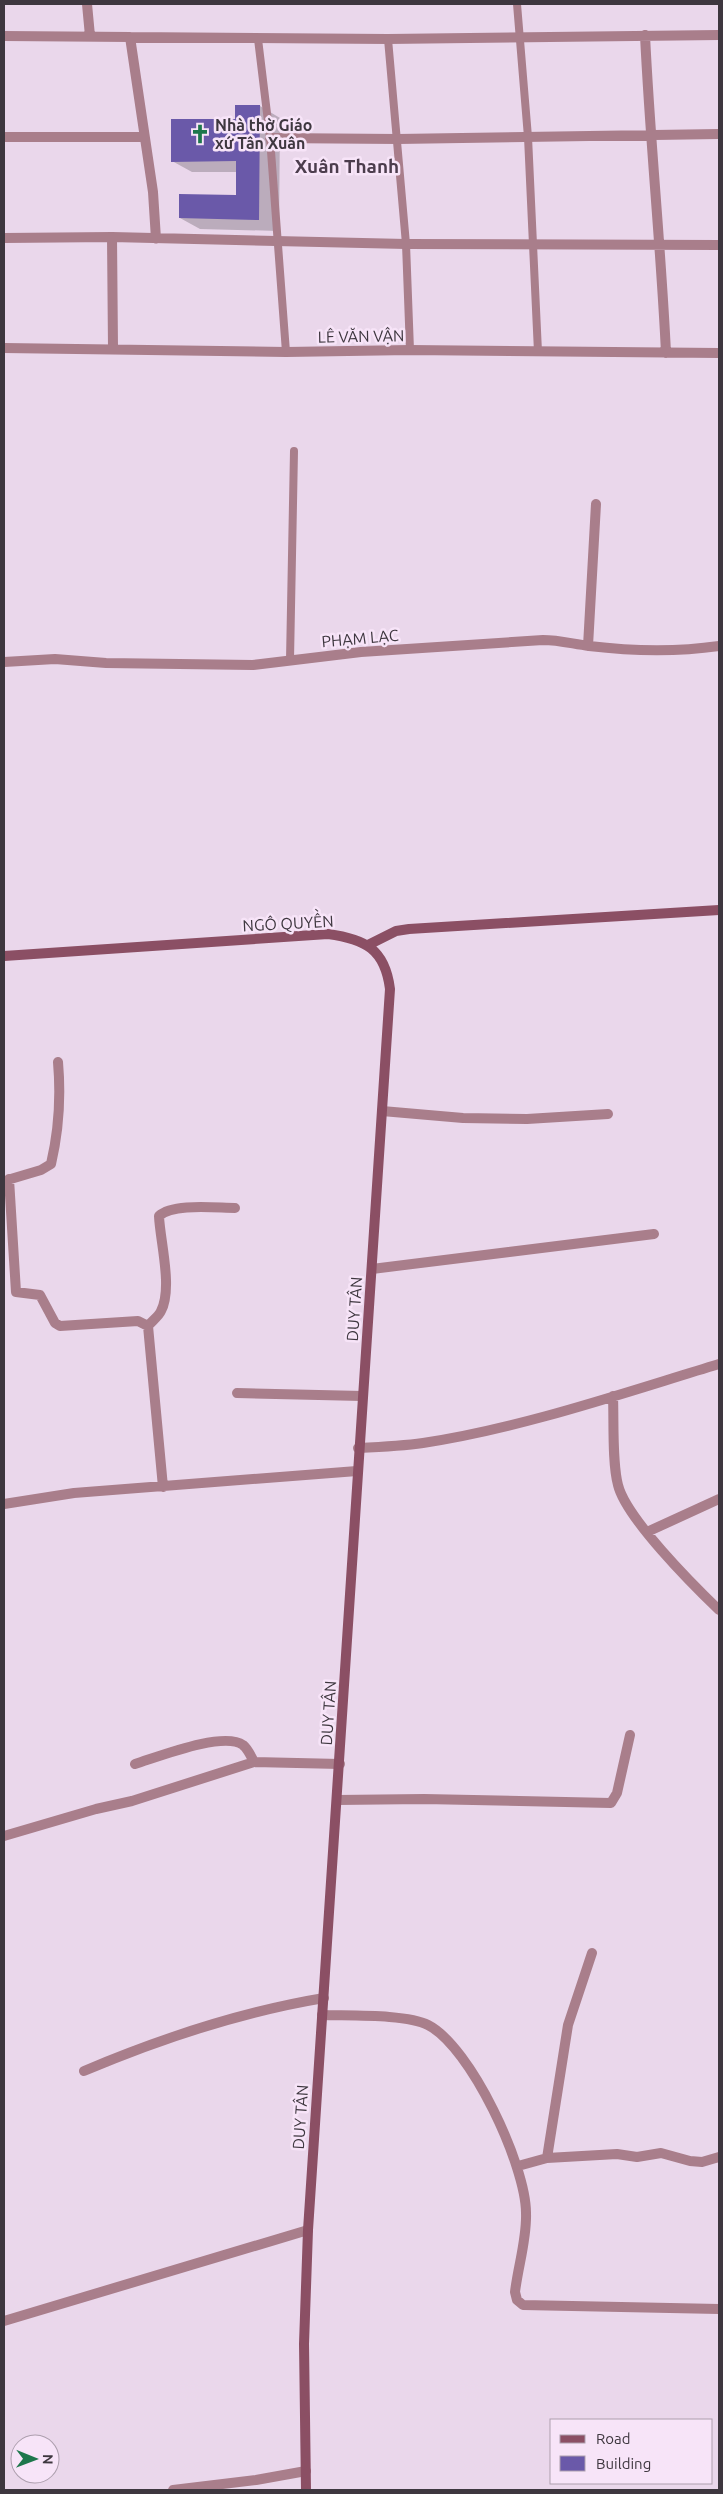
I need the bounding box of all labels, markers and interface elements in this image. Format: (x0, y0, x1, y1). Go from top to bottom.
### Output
place label: Nhà thờ Giáo xứ Tân Xuân (215, 116, 312, 152)
church icon: Nhà thờ Giáo xứ Tân Xuân (189, 123, 211, 145)
district label: Xuân Thanh (295, 155, 399, 177)
street label: LÊ VĂN VẬN (317, 325, 405, 346)
street label: PHẠM LẠC (321, 626, 399, 650)
street label: NGÔ QUYỀN (242, 906, 334, 934)
street label: DUY TÂN (342, 1276, 365, 1342)
street label: DUY TÂN (316, 1680, 339, 1746)
street label: DUY TÂN (288, 2084, 311, 2150)
legend (550, 2419, 713, 2484)
text: Road (596, 2430, 631, 2447)
north arrow (10, 2434, 60, 2484)
text: N (40, 2454, 56, 2465)
text: Building (596, 2455, 651, 2472)

